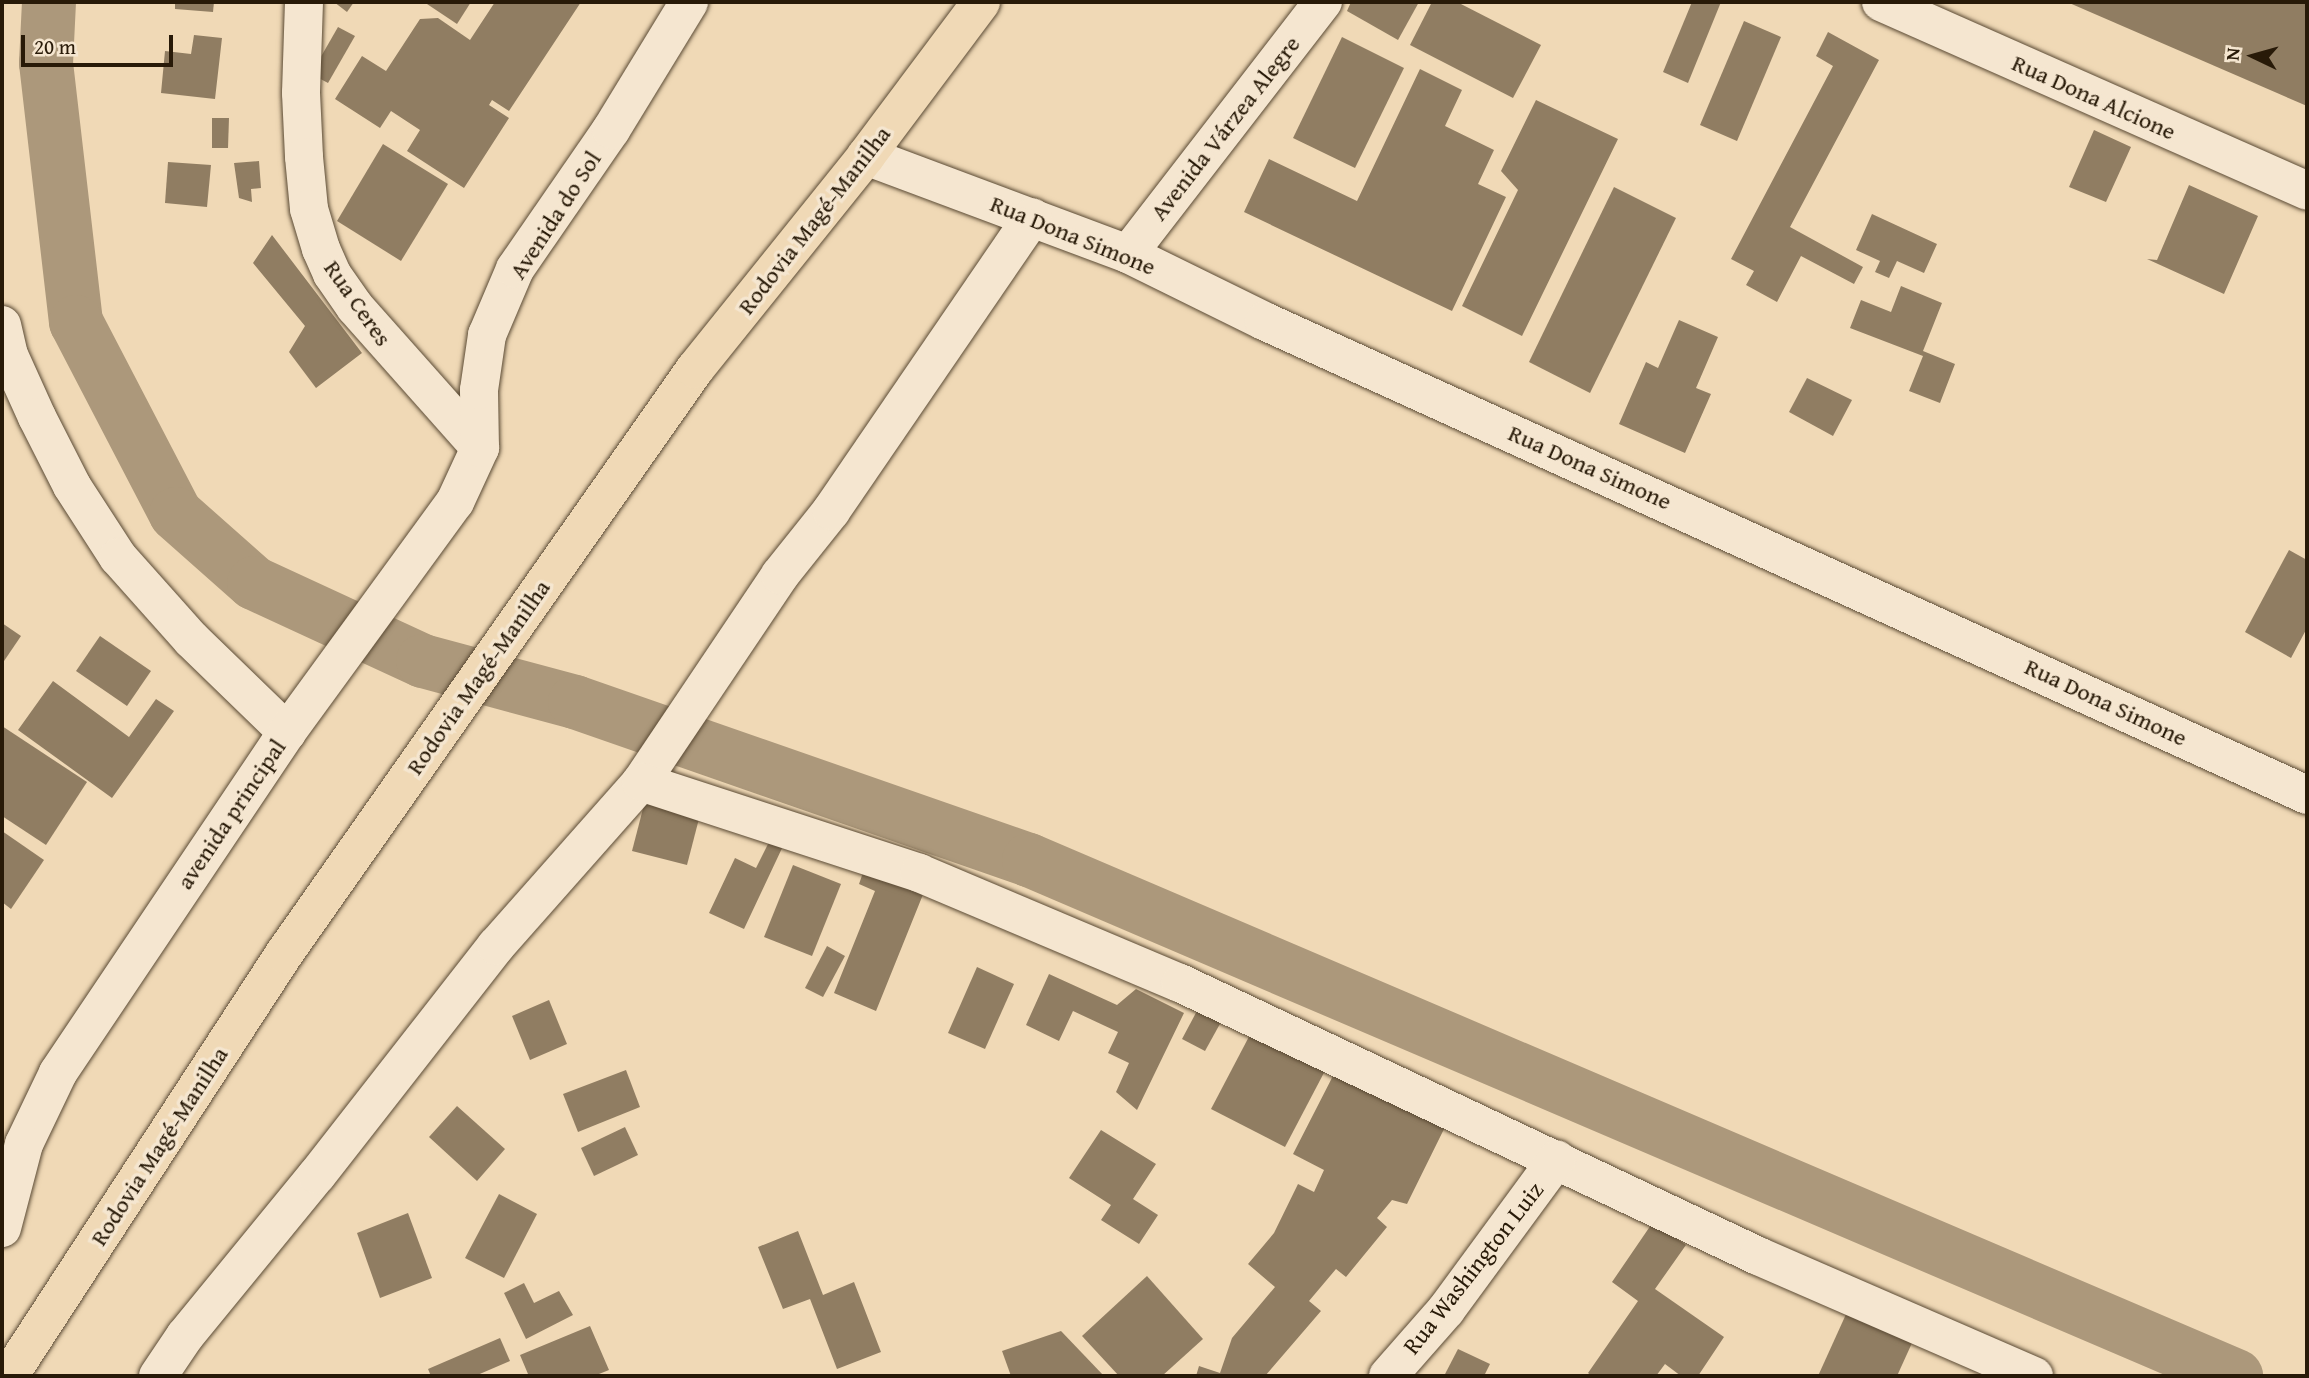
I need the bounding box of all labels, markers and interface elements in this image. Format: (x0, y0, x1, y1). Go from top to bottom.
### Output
scale bar (24, 21, 177, 65)
north arrow (2218, 21, 2288, 91)
street label: Avenida Várzea Alegre (1144, 30, 1306, 226)
text: 20 m (34, 31, 76, 62)
text: N (2218, 47, 2247, 62)
street label: Rua Dona Alcione (2008, 48, 2180, 146)
street label: Rodovia Magé-Manilha (731, 120, 897, 320)
street label: Avenida do Sol (503, 146, 607, 284)
street label: Rua Dona Simone (986, 189, 1160, 281)
street label: Rua Ceres (318, 255, 398, 351)
street label: Rua Dona Simone (1504, 418, 1676, 516)
street label: Rodovia Magé-Manilha (400, 574, 556, 780)
street label: Rua Dona Simone (2020, 652, 2192, 752)
street label: avenida principal (170, 734, 292, 894)
street label: Rodovia Magé-Manilha (84, 1041, 234, 1251)
street label: Rua Washington Luiz (1397, 1176, 1549, 1360)

